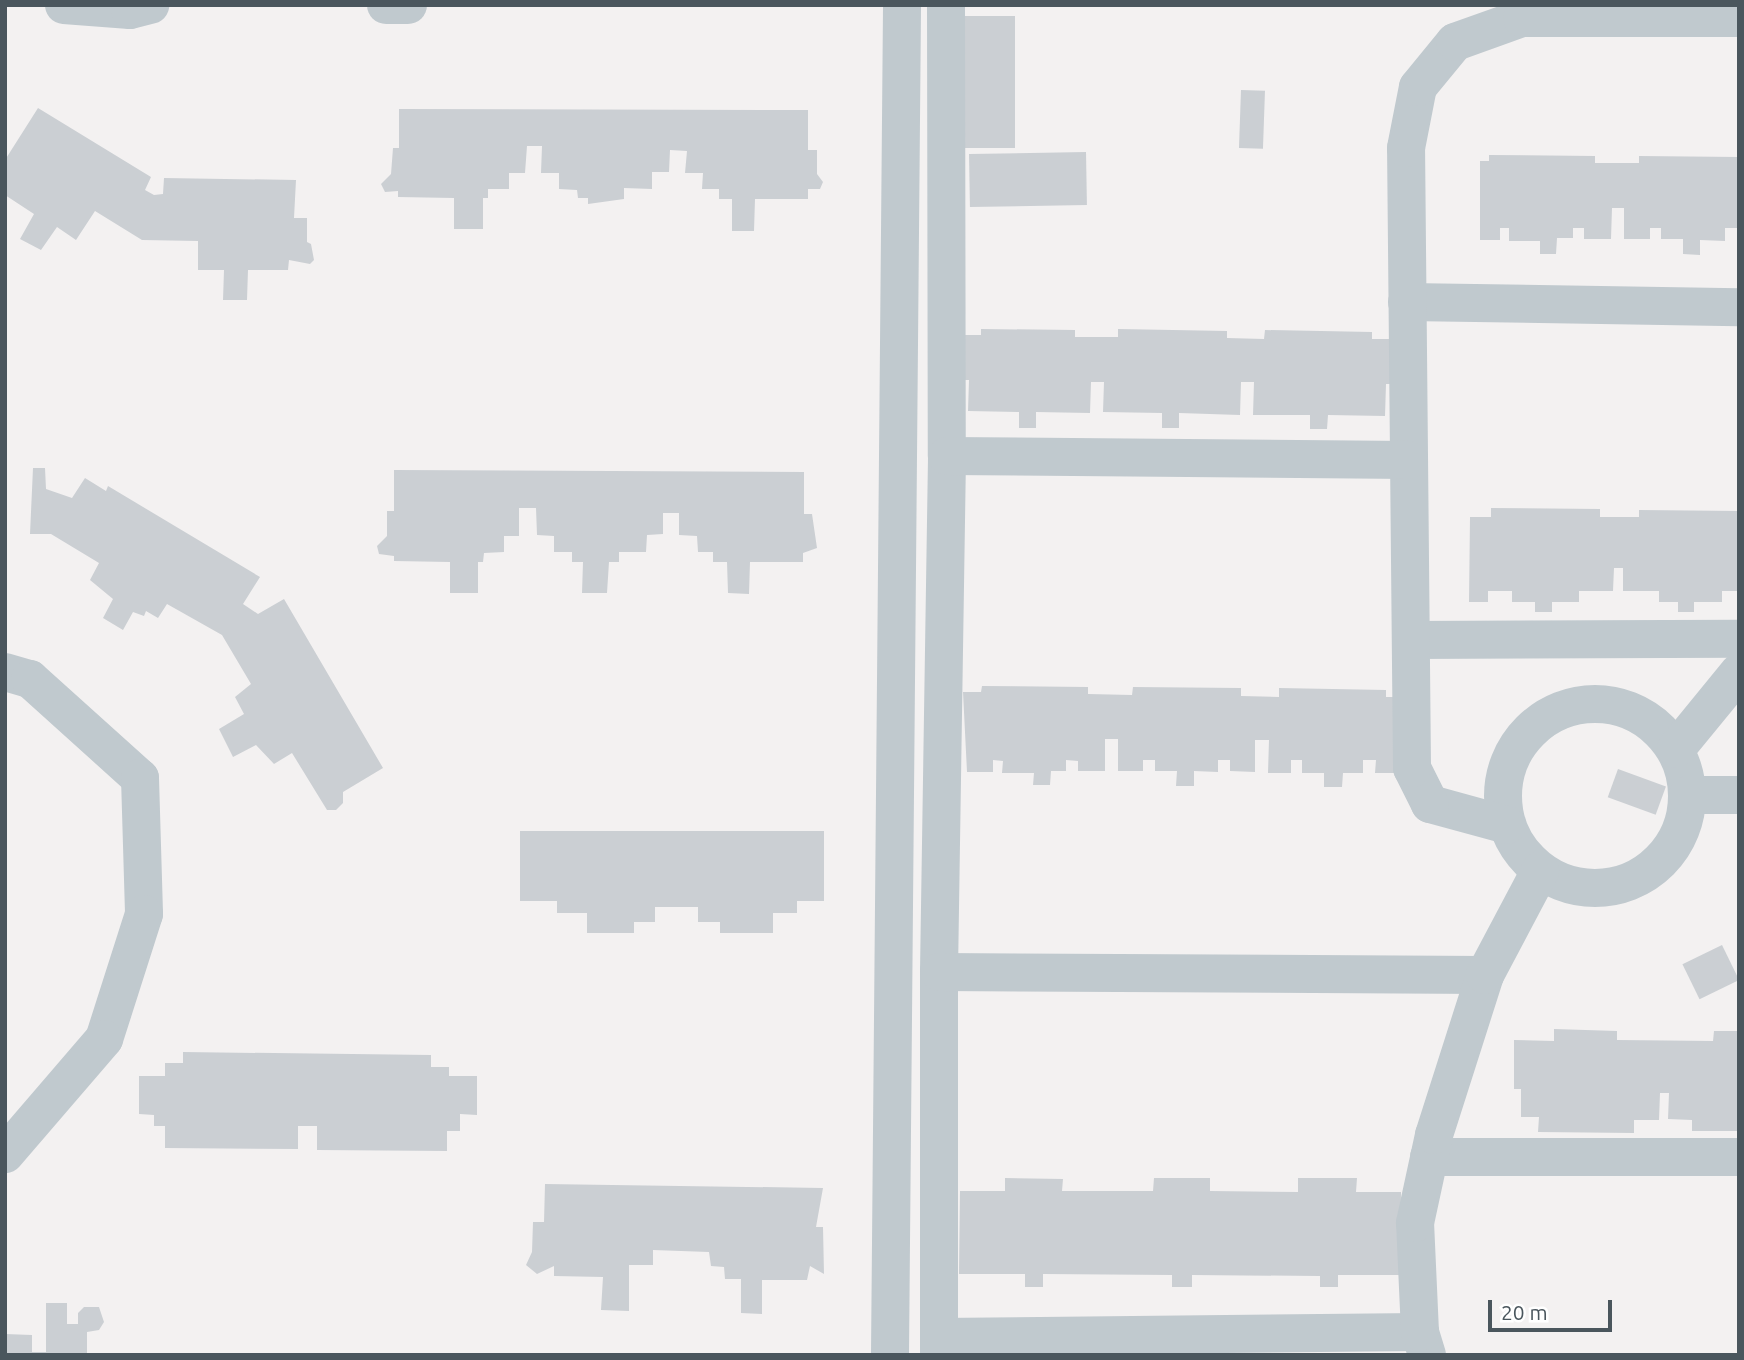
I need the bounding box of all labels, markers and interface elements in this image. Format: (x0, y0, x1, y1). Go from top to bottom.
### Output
scale bar (1492, 1286, 1616, 1330)
text: 20 m (1501, 1300, 1548, 1324)

